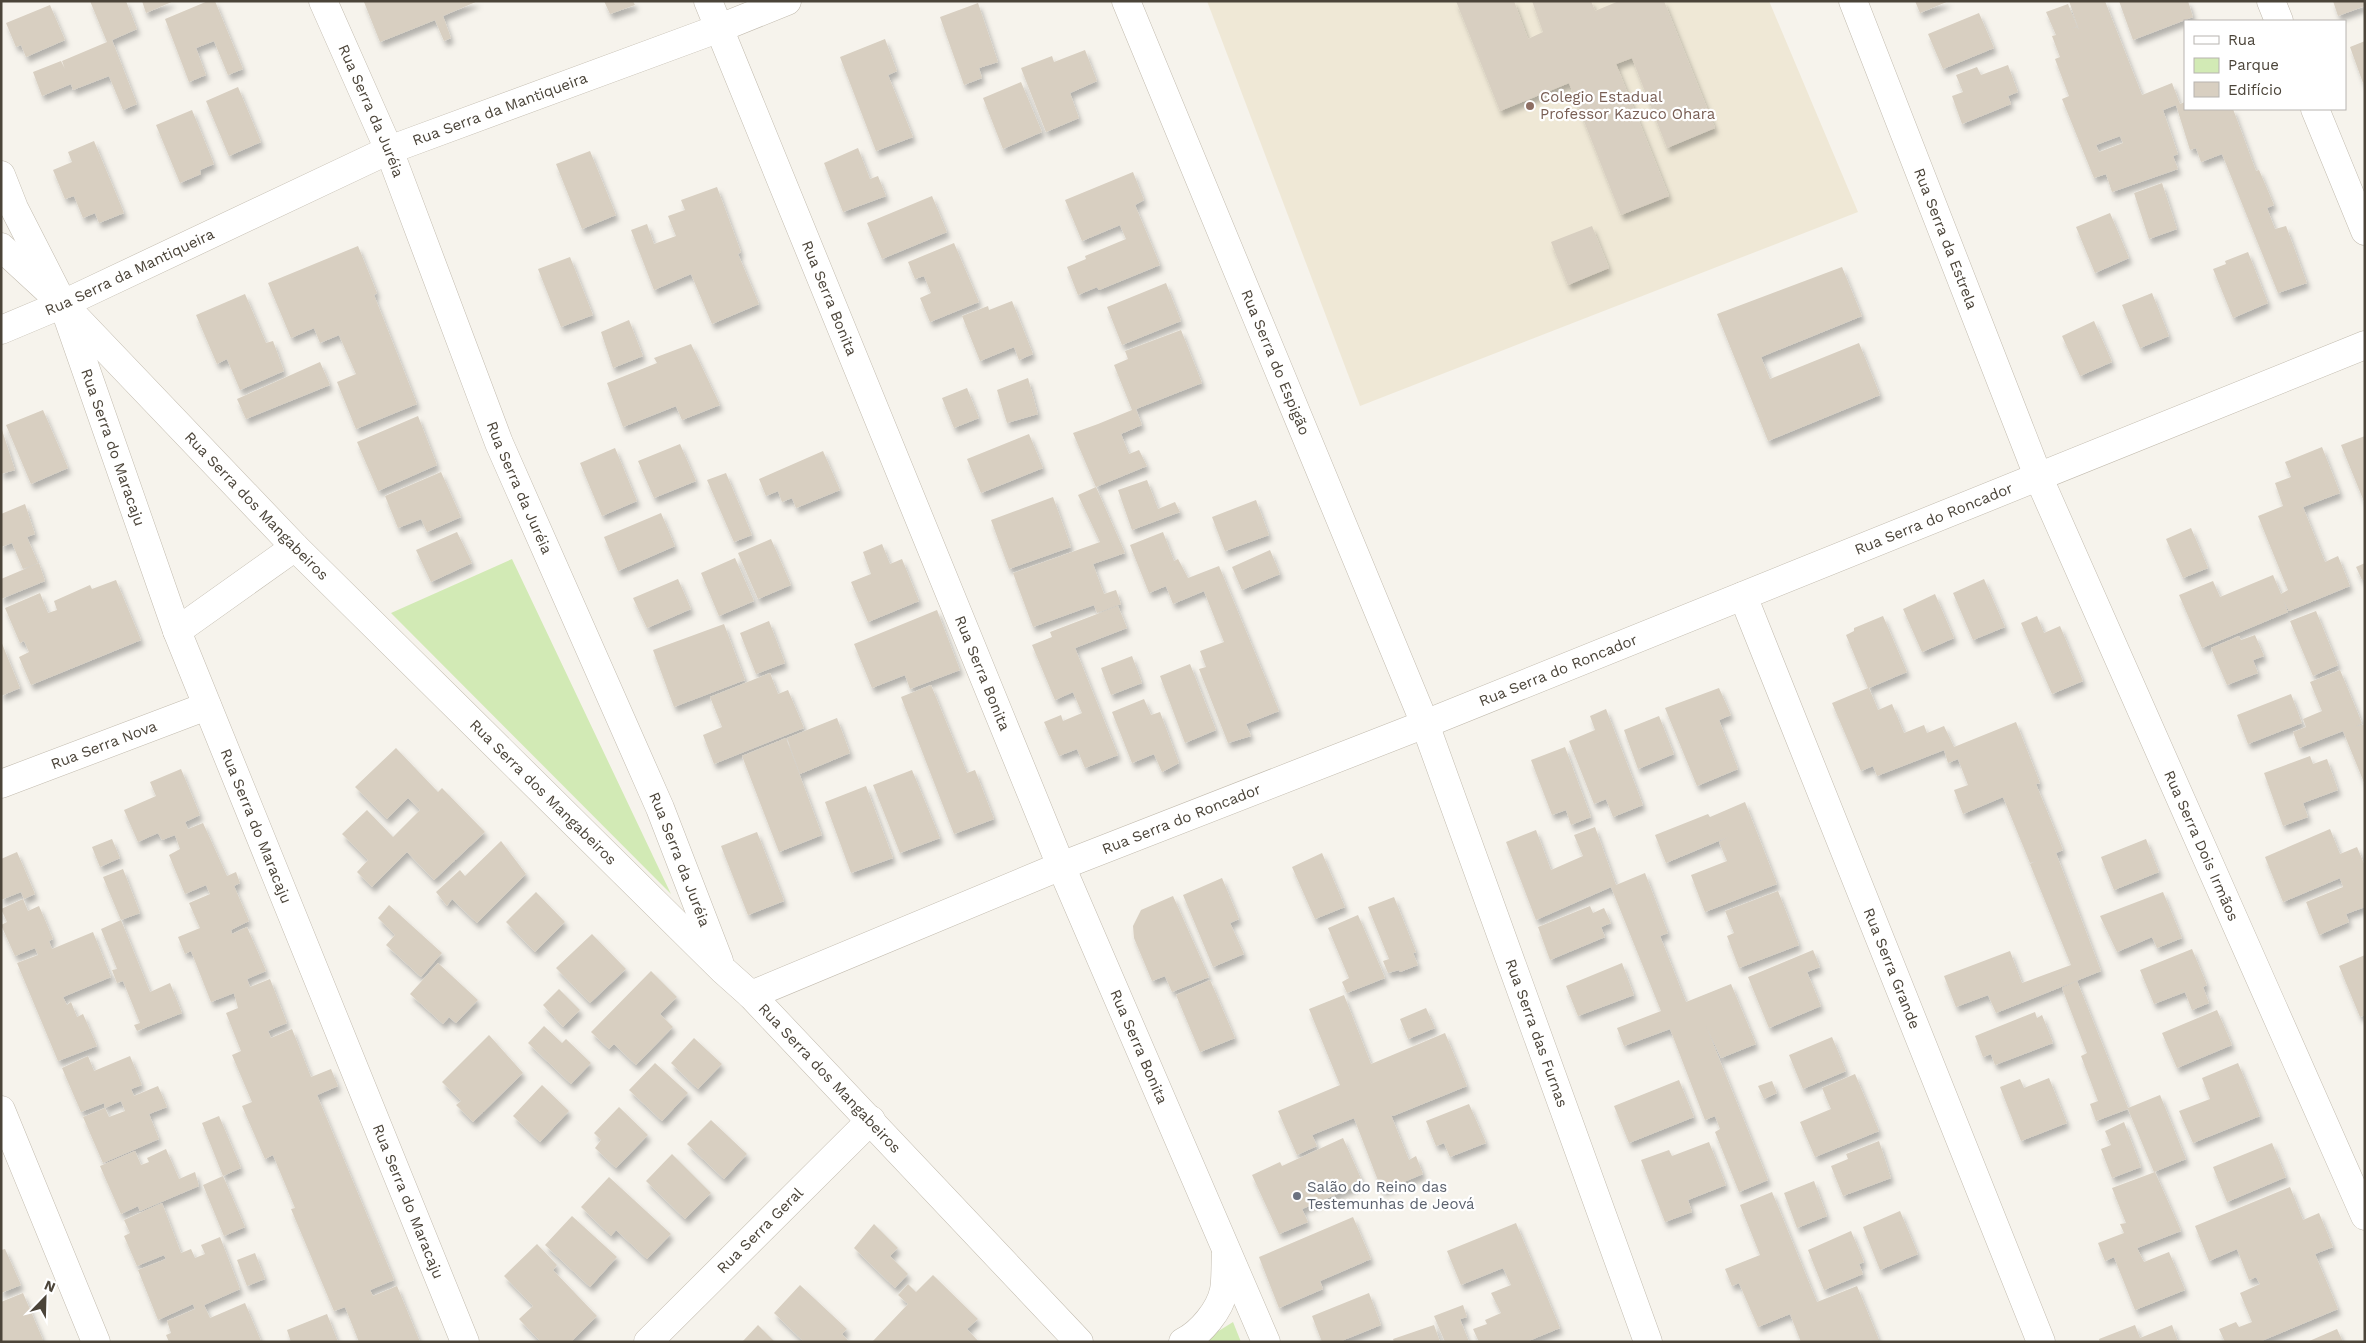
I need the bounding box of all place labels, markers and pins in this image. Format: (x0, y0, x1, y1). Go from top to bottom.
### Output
place label: Colegio Estadual Professor Kazuco Ohara (1540, 88, 1716, 123)
marker: Colegio Estadual Professor Kazuco Ohara (1524, 100, 1536, 112)
place label: Salão do Reino das Testemunhas de Jeová (1307, 1178, 1475, 1213)
marker: Salão do Reino das Testemunhas de Jeová (1291, 1190, 1303, 1202)

